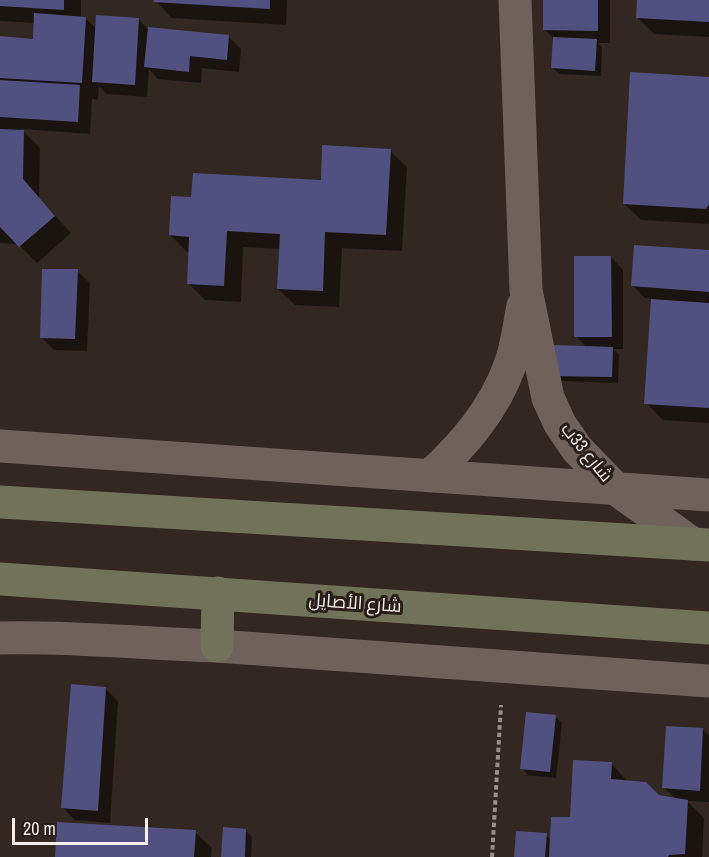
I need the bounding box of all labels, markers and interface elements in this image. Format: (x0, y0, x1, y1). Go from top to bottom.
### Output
street label: شارع 33ب (556, 419, 616, 487)
street label: شارع الأصايل (308, 590, 402, 618)
scale bar (15, 806, 152, 844)
text: 20 m (23, 816, 56, 841)

